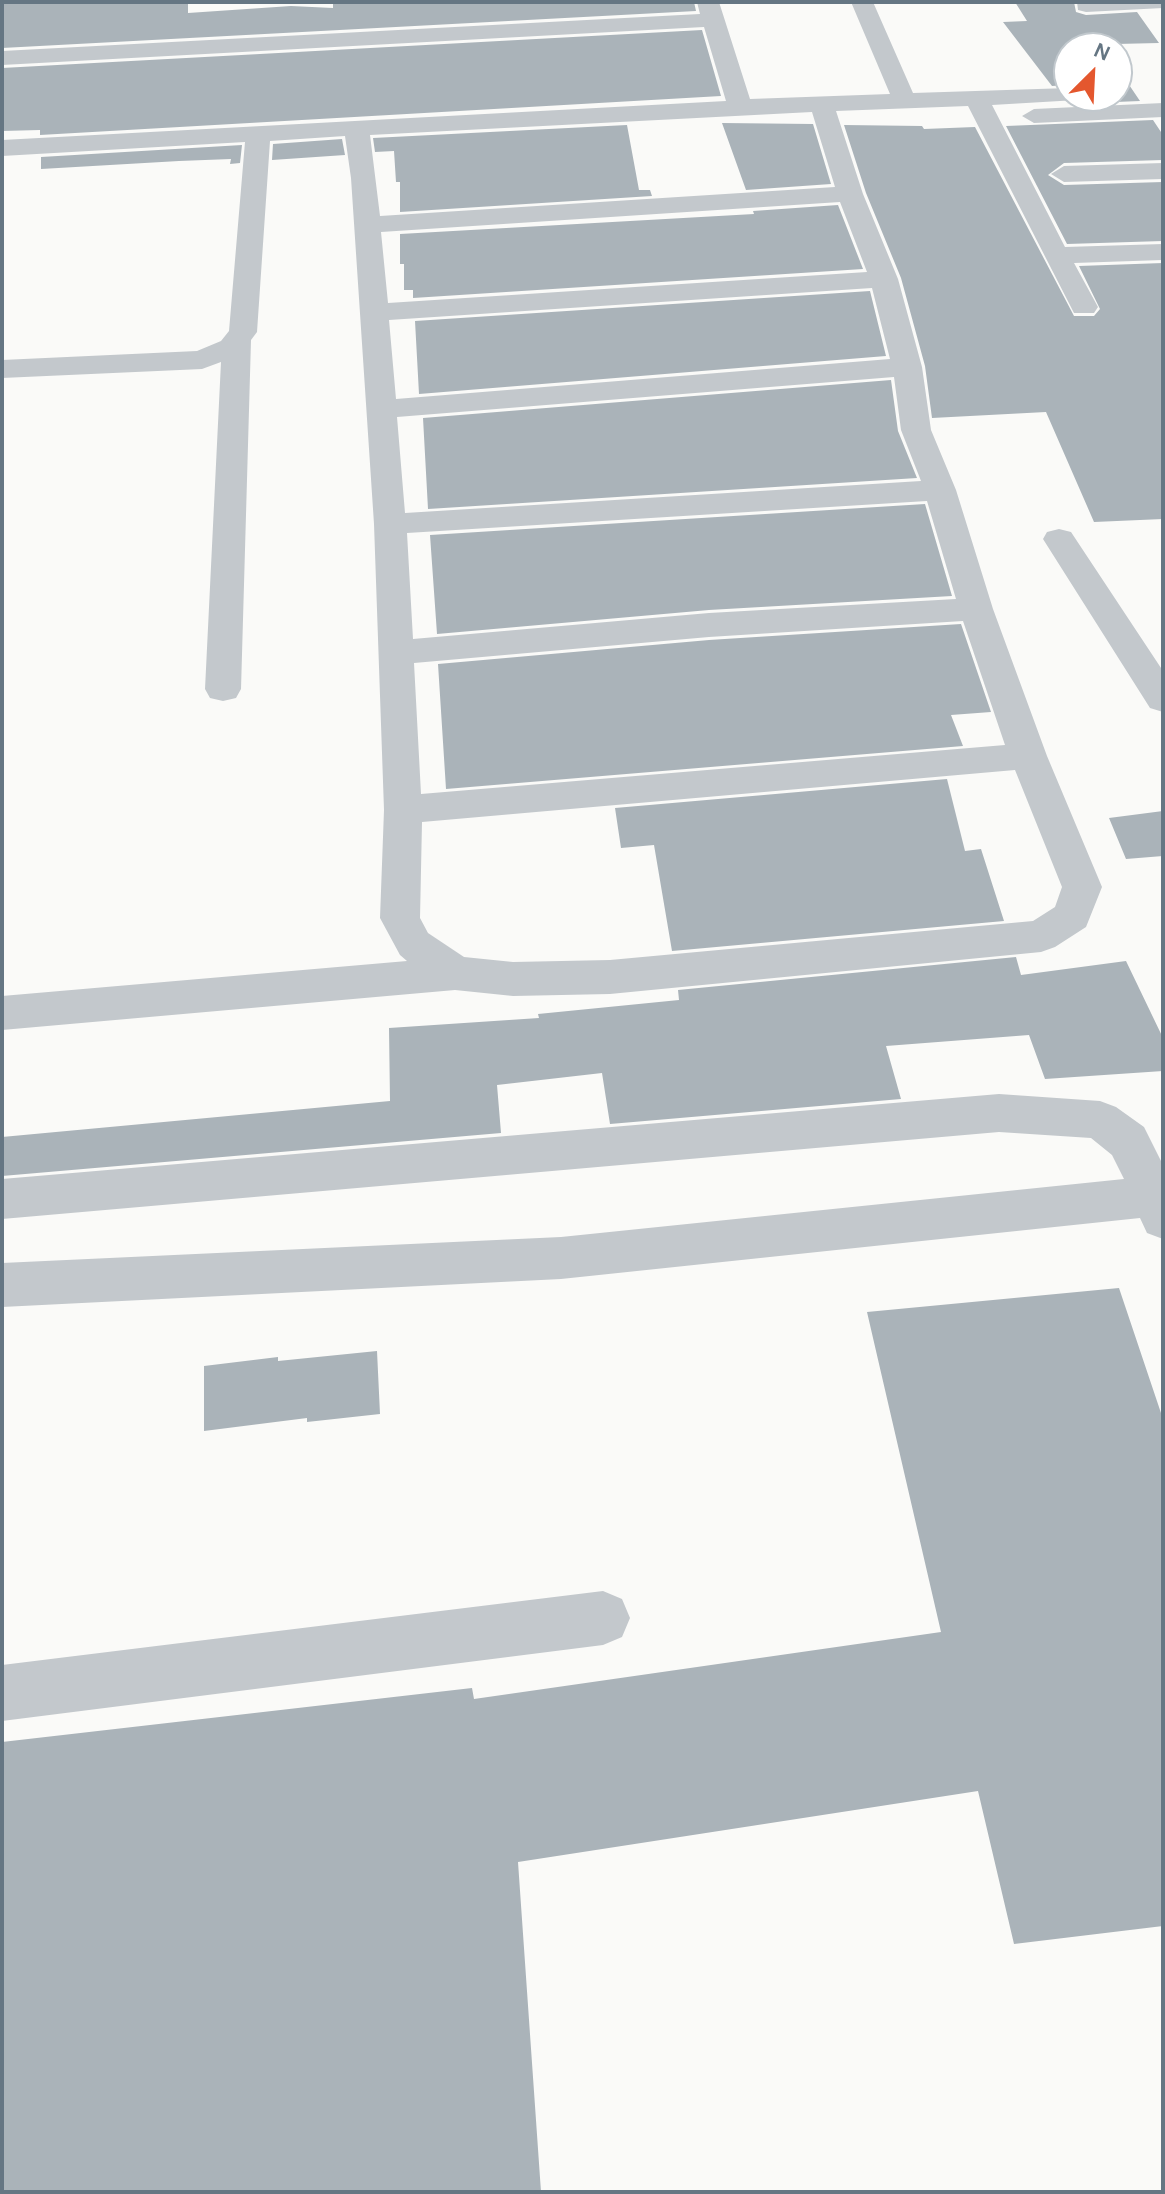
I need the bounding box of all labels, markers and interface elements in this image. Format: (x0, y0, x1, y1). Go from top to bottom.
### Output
north arrow (1053, 32, 1133, 112)
text: N (1089, 37, 1114, 67)

